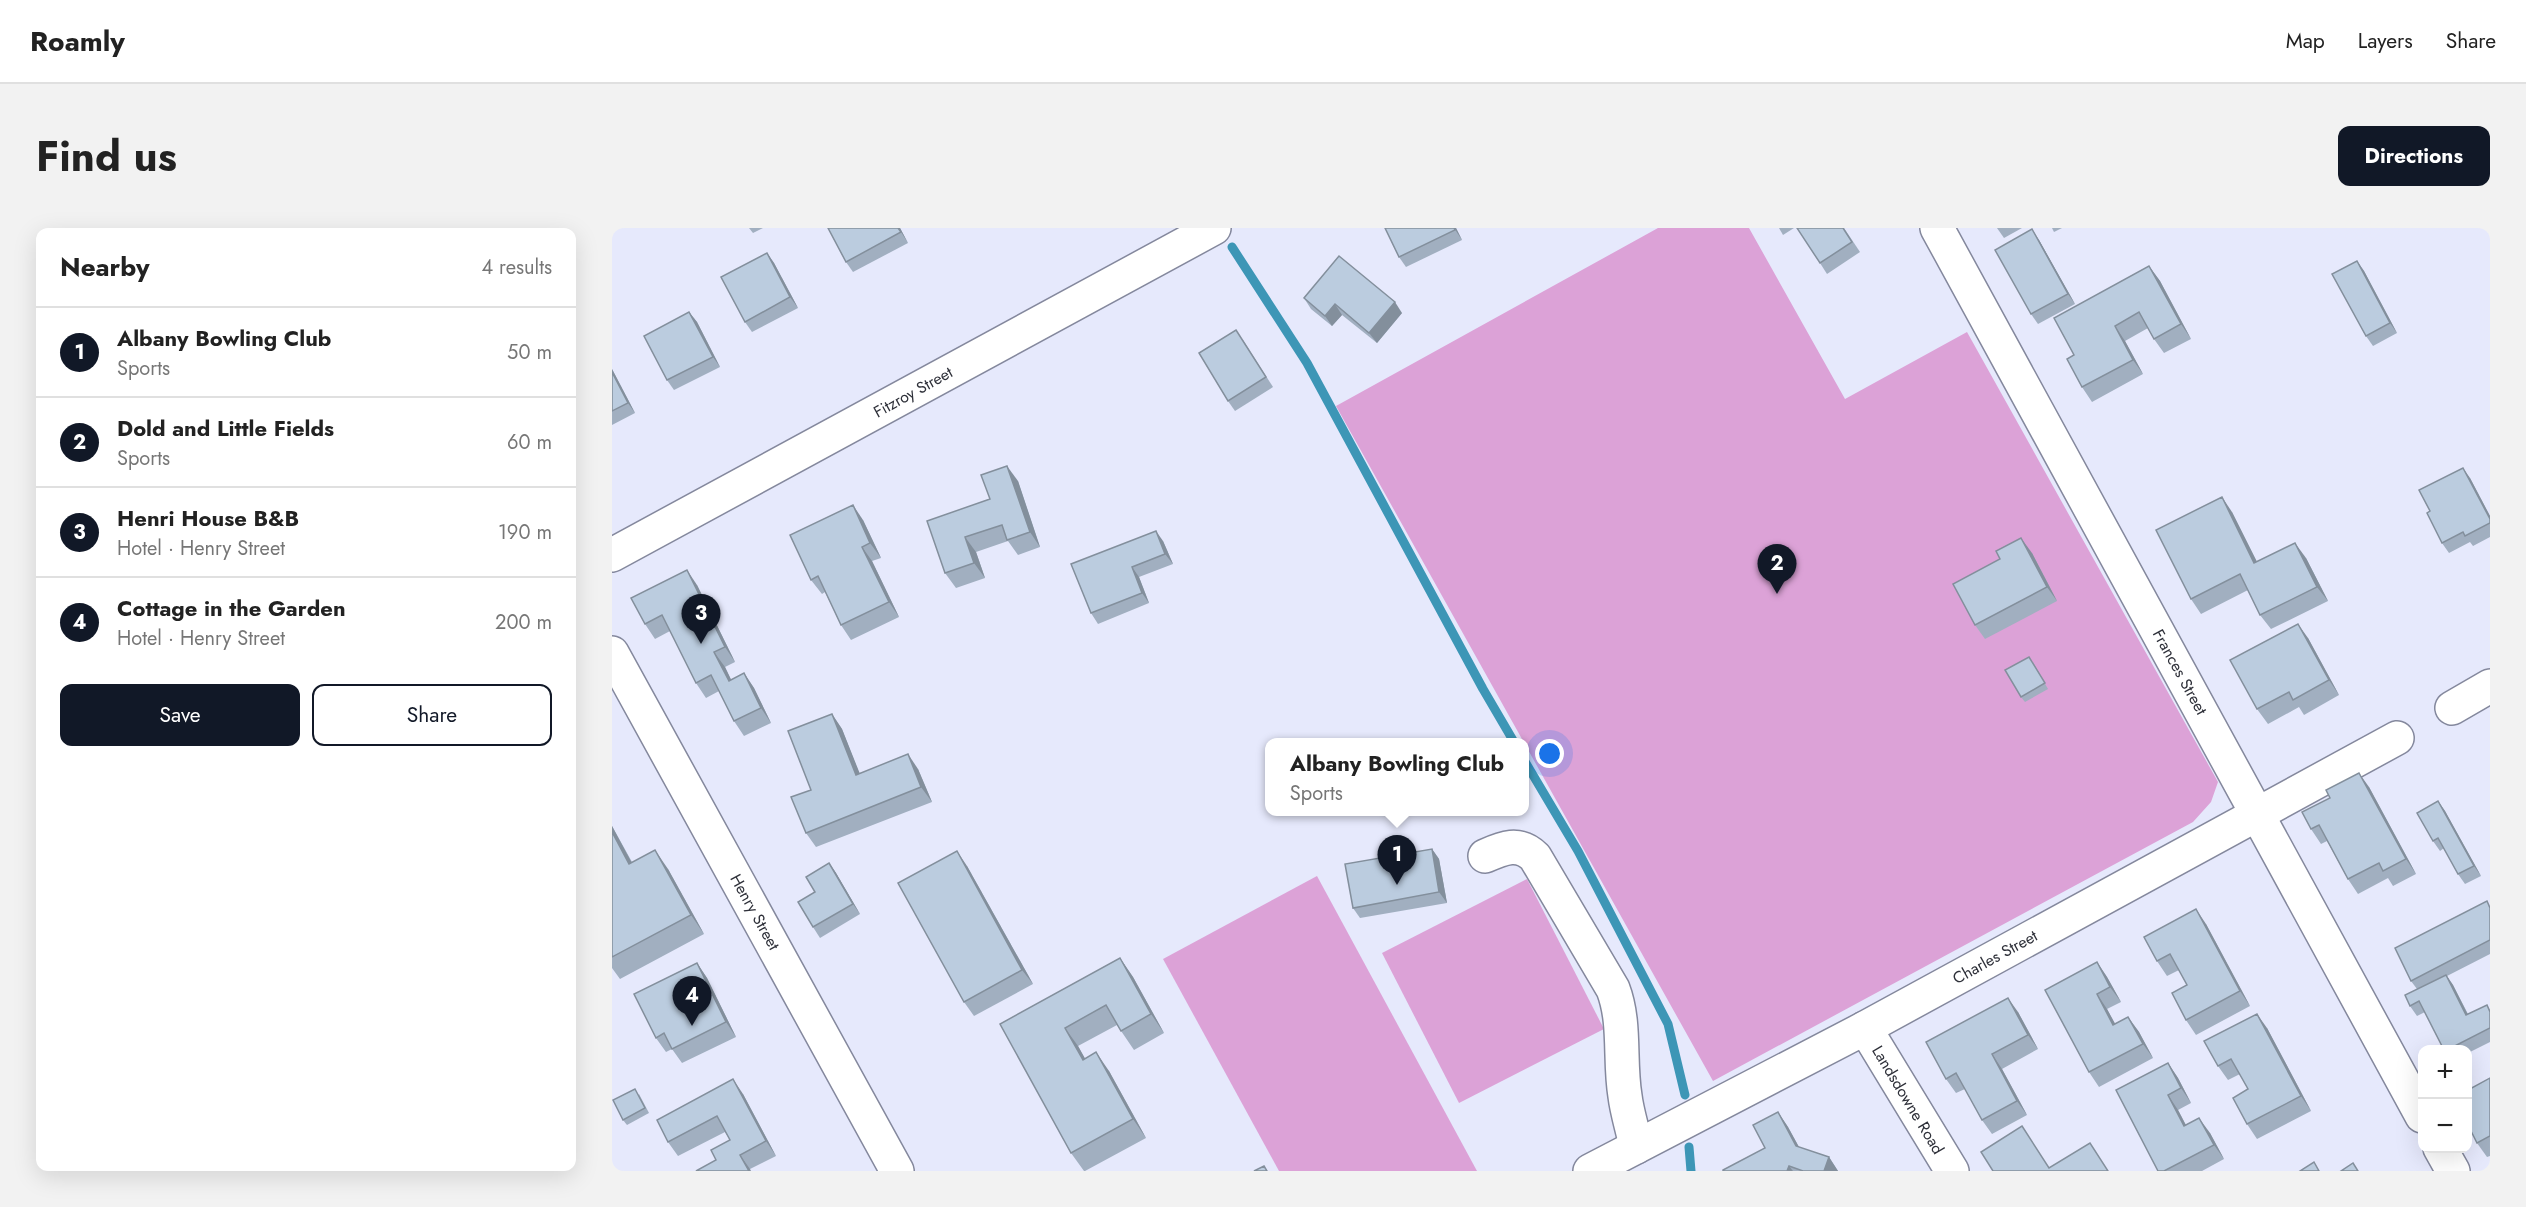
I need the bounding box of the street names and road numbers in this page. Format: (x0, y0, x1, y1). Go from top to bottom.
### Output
street label: Fitzroy Street (869, 361, 957, 423)
street label: Frances Street (2147, 625, 2213, 719)
street label: Henry Street (725, 870, 786, 954)
street label: Charles Street (1948, 924, 2042, 990)
street label: Landsdowne Road (1866, 1041, 1950, 1159)

